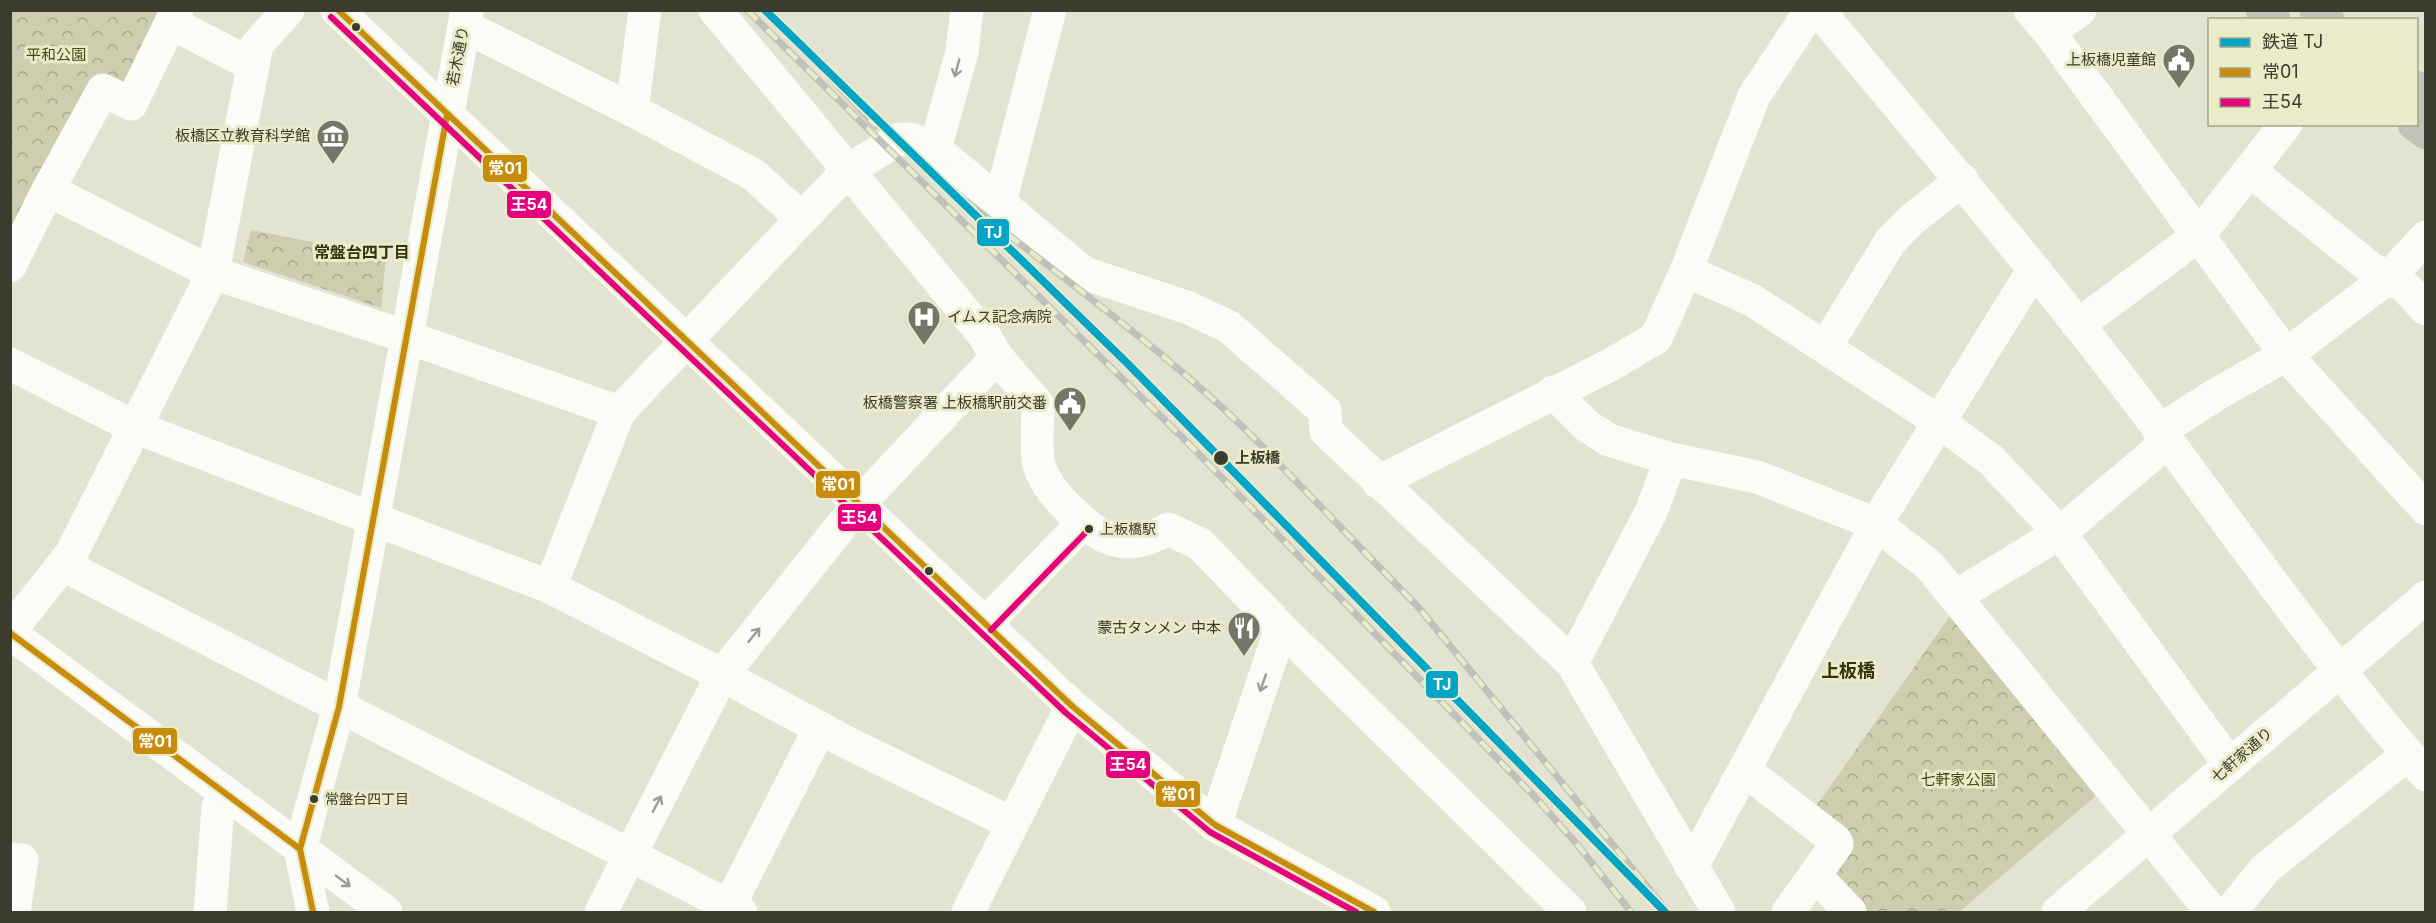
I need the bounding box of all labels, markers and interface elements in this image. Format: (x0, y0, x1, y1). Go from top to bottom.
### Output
legend (2208, 18, 2418, 126)
unlabelled marker (350, 21, 362, 33)
street label: 若木通り (442, 25, 473, 87)
text: 鉄道 TJ (2262, 31, 2323, 52)
public building icon: 上板橋児童館 (2161, 42, 2197, 89)
park label: 平和公園 (26, 45, 86, 64)
place label: 上板橋児童館 (2066, 50, 2156, 69)
one-way arrow (951, 58, 963, 77)
text: 常01 (2262, 61, 2299, 82)
text: 王54 (2262, 91, 2303, 112)
museum icon: 板橋区立教育科学館 (315, 118, 351, 165)
place label: 板橋区立教育科学館 (175, 126, 310, 145)
line badge: 常01 (482, 154, 528, 183)
text: 常01 (488, 158, 522, 178)
line badge: 王54 (506, 190, 552, 219)
text: 王54 (510, 194, 548, 214)
line badge: TJ (976, 218, 1010, 247)
text: TJ (984, 222, 1002, 242)
district label: 常盤台四丁目 (314, 242, 410, 262)
hospital icon: イムス記念病院 (906, 299, 942, 346)
place label: イムス記念病院 (947, 307, 1052, 326)
public building icon: 板橋警察署 上板橋駅前交番 (1052, 385, 1088, 432)
place label: 板橋警察署 上板橋駅前交番 (863, 393, 1047, 412)
place label: 上板橋 (1235, 448, 1281, 467)
marker: 上板橋 (1212, 449, 1230, 467)
line badge: 常01 (815, 470, 861, 499)
text: 常01 (821, 474, 855, 494)
line badge: 王54 (837, 503, 882, 532)
text: 王54 (840, 507, 878, 527)
place label: 上板橋駅 (1100, 520, 1156, 537)
marker: 上板橋駅 (1083, 523, 1095, 535)
unlabelled marker (923, 565, 935, 577)
restaurant icon: 蒙古タンメン 中本 (1226, 610, 1262, 657)
place label: 蒙古タンメン 中本 (1097, 618, 1221, 637)
one-way arrow (747, 628, 760, 644)
district label: 上板橋 (1821, 660, 1875, 681)
line badge: TJ (1425, 670, 1459, 699)
one-way arrow (1256, 673, 1267, 692)
text: TJ (1433, 674, 1451, 694)
street label: 七軒家通り (2207, 723, 2276, 786)
line badge: 常01 (132, 727, 178, 755)
text: 常01 (138, 731, 172, 751)
line badge: 王54 (1105, 750, 1151, 779)
text: 王54 (1109, 754, 1147, 774)
park label: 七軒家公園 (1920, 770, 1996, 789)
line badge: 常01 (1155, 780, 1201, 808)
text: 常01 (1161, 784, 1195, 804)
place label: 常盤台四丁目 (325, 790, 409, 807)
marker: 常盤台四丁目 (308, 793, 320, 805)
one-way arrow (652, 795, 663, 813)
one-way arrow (334, 874, 350, 887)

